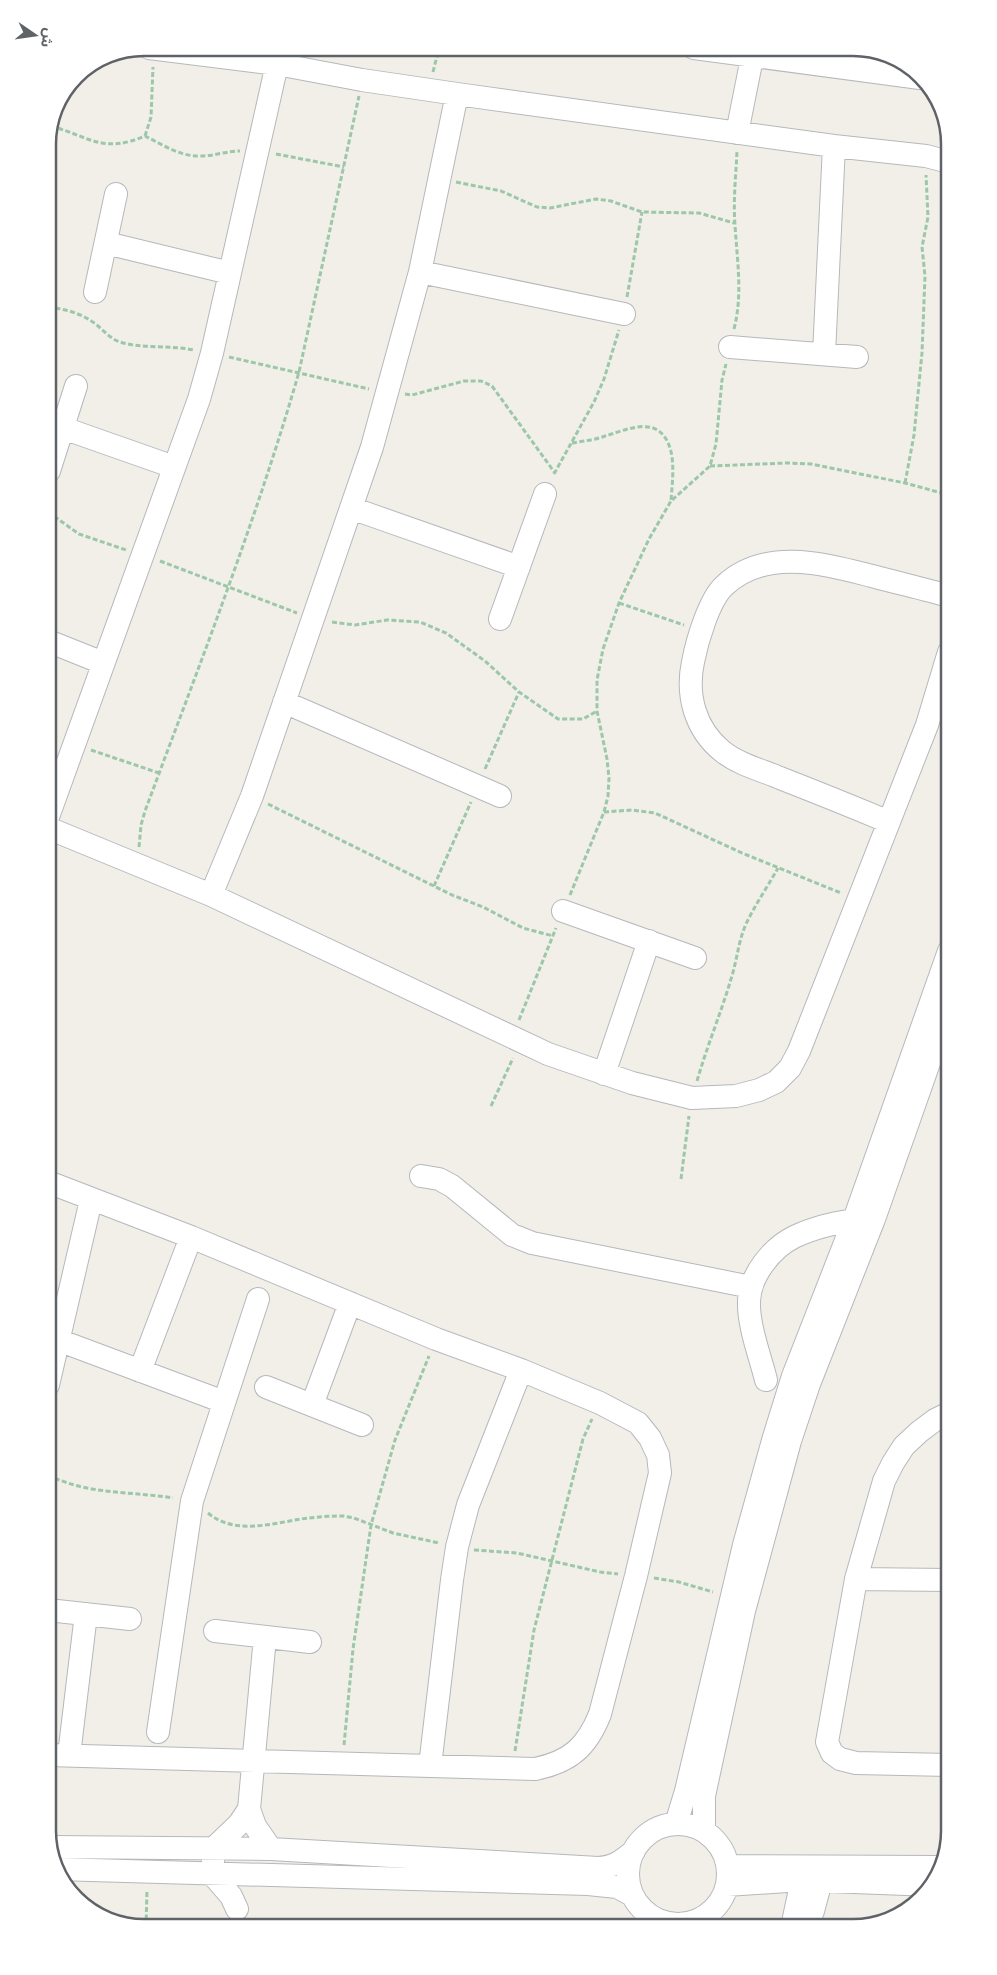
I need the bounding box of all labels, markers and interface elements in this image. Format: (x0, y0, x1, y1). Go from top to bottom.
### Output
north arrow (10, 10, 60, 60)
text: ش (37, 27, 59, 49)

